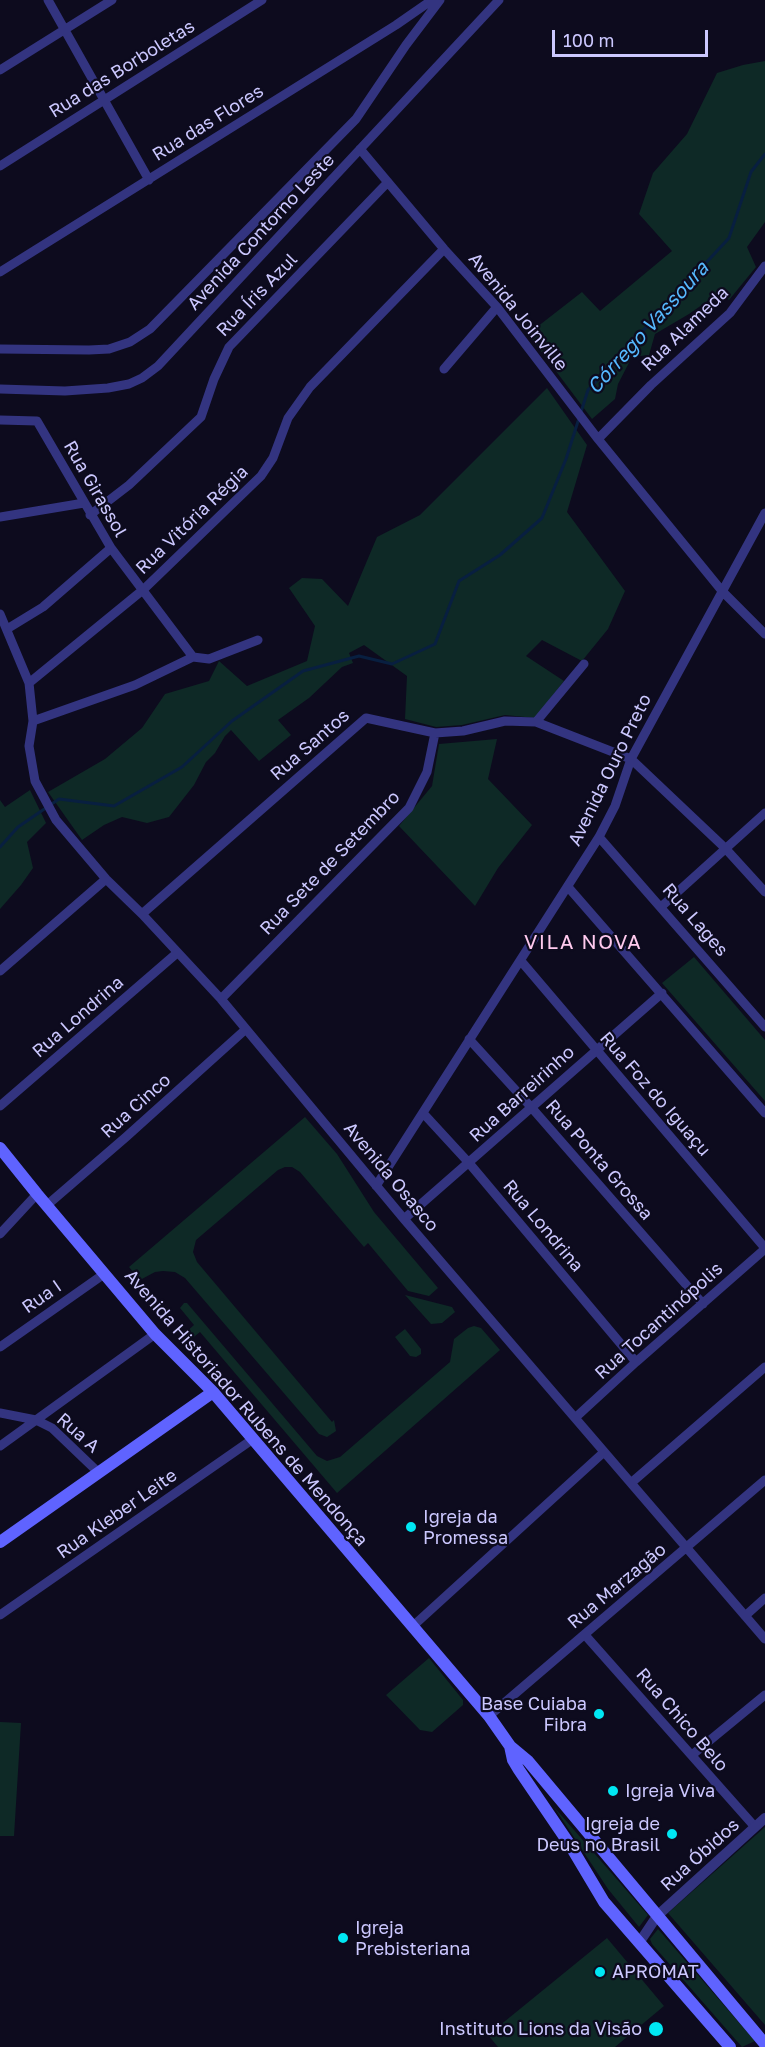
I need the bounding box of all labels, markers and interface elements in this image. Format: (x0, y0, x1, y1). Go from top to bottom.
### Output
street label: Rua das Borboletas (45, 15, 199, 123)
scale bar (555, 18, 711, 56)
text: 100 m (563, 29, 614, 51)
street label: Rua das Flores (149, 80, 267, 166)
street label: Avenida Contorno Leste (183, 149, 339, 315)
street label: Rua Íris Azul (212, 249, 302, 341)
street label: Avenida Joinville (464, 249, 572, 375)
water label: Córrego Vassoura (582, 257, 714, 399)
street label: Rua Alameda (637, 282, 733, 376)
street label: Rua Girassol (59, 437, 131, 541)
street label: Rua Vitória Régia (131, 461, 253, 579)
street label: Avenida Ouro Preto (564, 691, 656, 849)
street label: Rua Santos (266, 705, 354, 785)
street label: Rua Sete de Setembro (256, 787, 404, 939)
street label: Rua Lages (658, 879, 732, 961)
district label: VILA NOVA (524, 931, 642, 955)
street label: Rua Londrina (28, 972, 128, 1062)
street label: Rua Foz do Iguaçu (595, 1028, 715, 1160)
street label: Rua Barreirinho (465, 1041, 579, 1147)
street label: Rua Cinco (97, 1069, 175, 1143)
street label: Rua Ponta Grossa (541, 1095, 657, 1225)
street label: Avenida Osasco (339, 1118, 443, 1236)
street label: Rua Londrina (498, 1176, 588, 1276)
street label: Rua Tocantinópolis (591, 1258, 727, 1384)
street label: Avenida Historiador Rubens de Mendonça (120, 1265, 372, 1551)
street label: Rua I (18, 1276, 66, 1318)
street label: Rua A (52, 1409, 104, 1457)
street label: Rua Kleber Leite (53, 1465, 181, 1563)
place label: Igreja da Promessa (423, 1506, 508, 1549)
marker: Igreja da Promessa (404, 1520, 418, 1534)
street label: Rua Marzagão (563, 1539, 671, 1633)
street label: Rua Chico Belo (631, 1664, 733, 1776)
place label: Base Cuiaba Fibra (481, 1693, 587, 1736)
marker: Base Cuiaba Fibra (592, 1707, 606, 1721)
place label: Igreja Viva (625, 1780, 715, 1802)
marker: Igreja Viva (606, 1784, 620, 1798)
place label: Igreja de Deus no Brasil (536, 1813, 660, 1856)
street label: Rua Óbidos (656, 1814, 744, 1896)
marker: Igreja de Deus no Brasil (665, 1827, 679, 1841)
place label: Igreja Prebisteriana (355, 1917, 470, 1960)
marker: Igreja Prebisteriana (336, 1931, 350, 1945)
place label: APROMAT (612, 1961, 699, 1983)
marker: APROMAT (593, 1965, 607, 1979)
place label: Instituto Lions da Visão (439, 2018, 642, 2040)
marker: Instituto Lions da Visão (647, 2020, 665, 2038)

